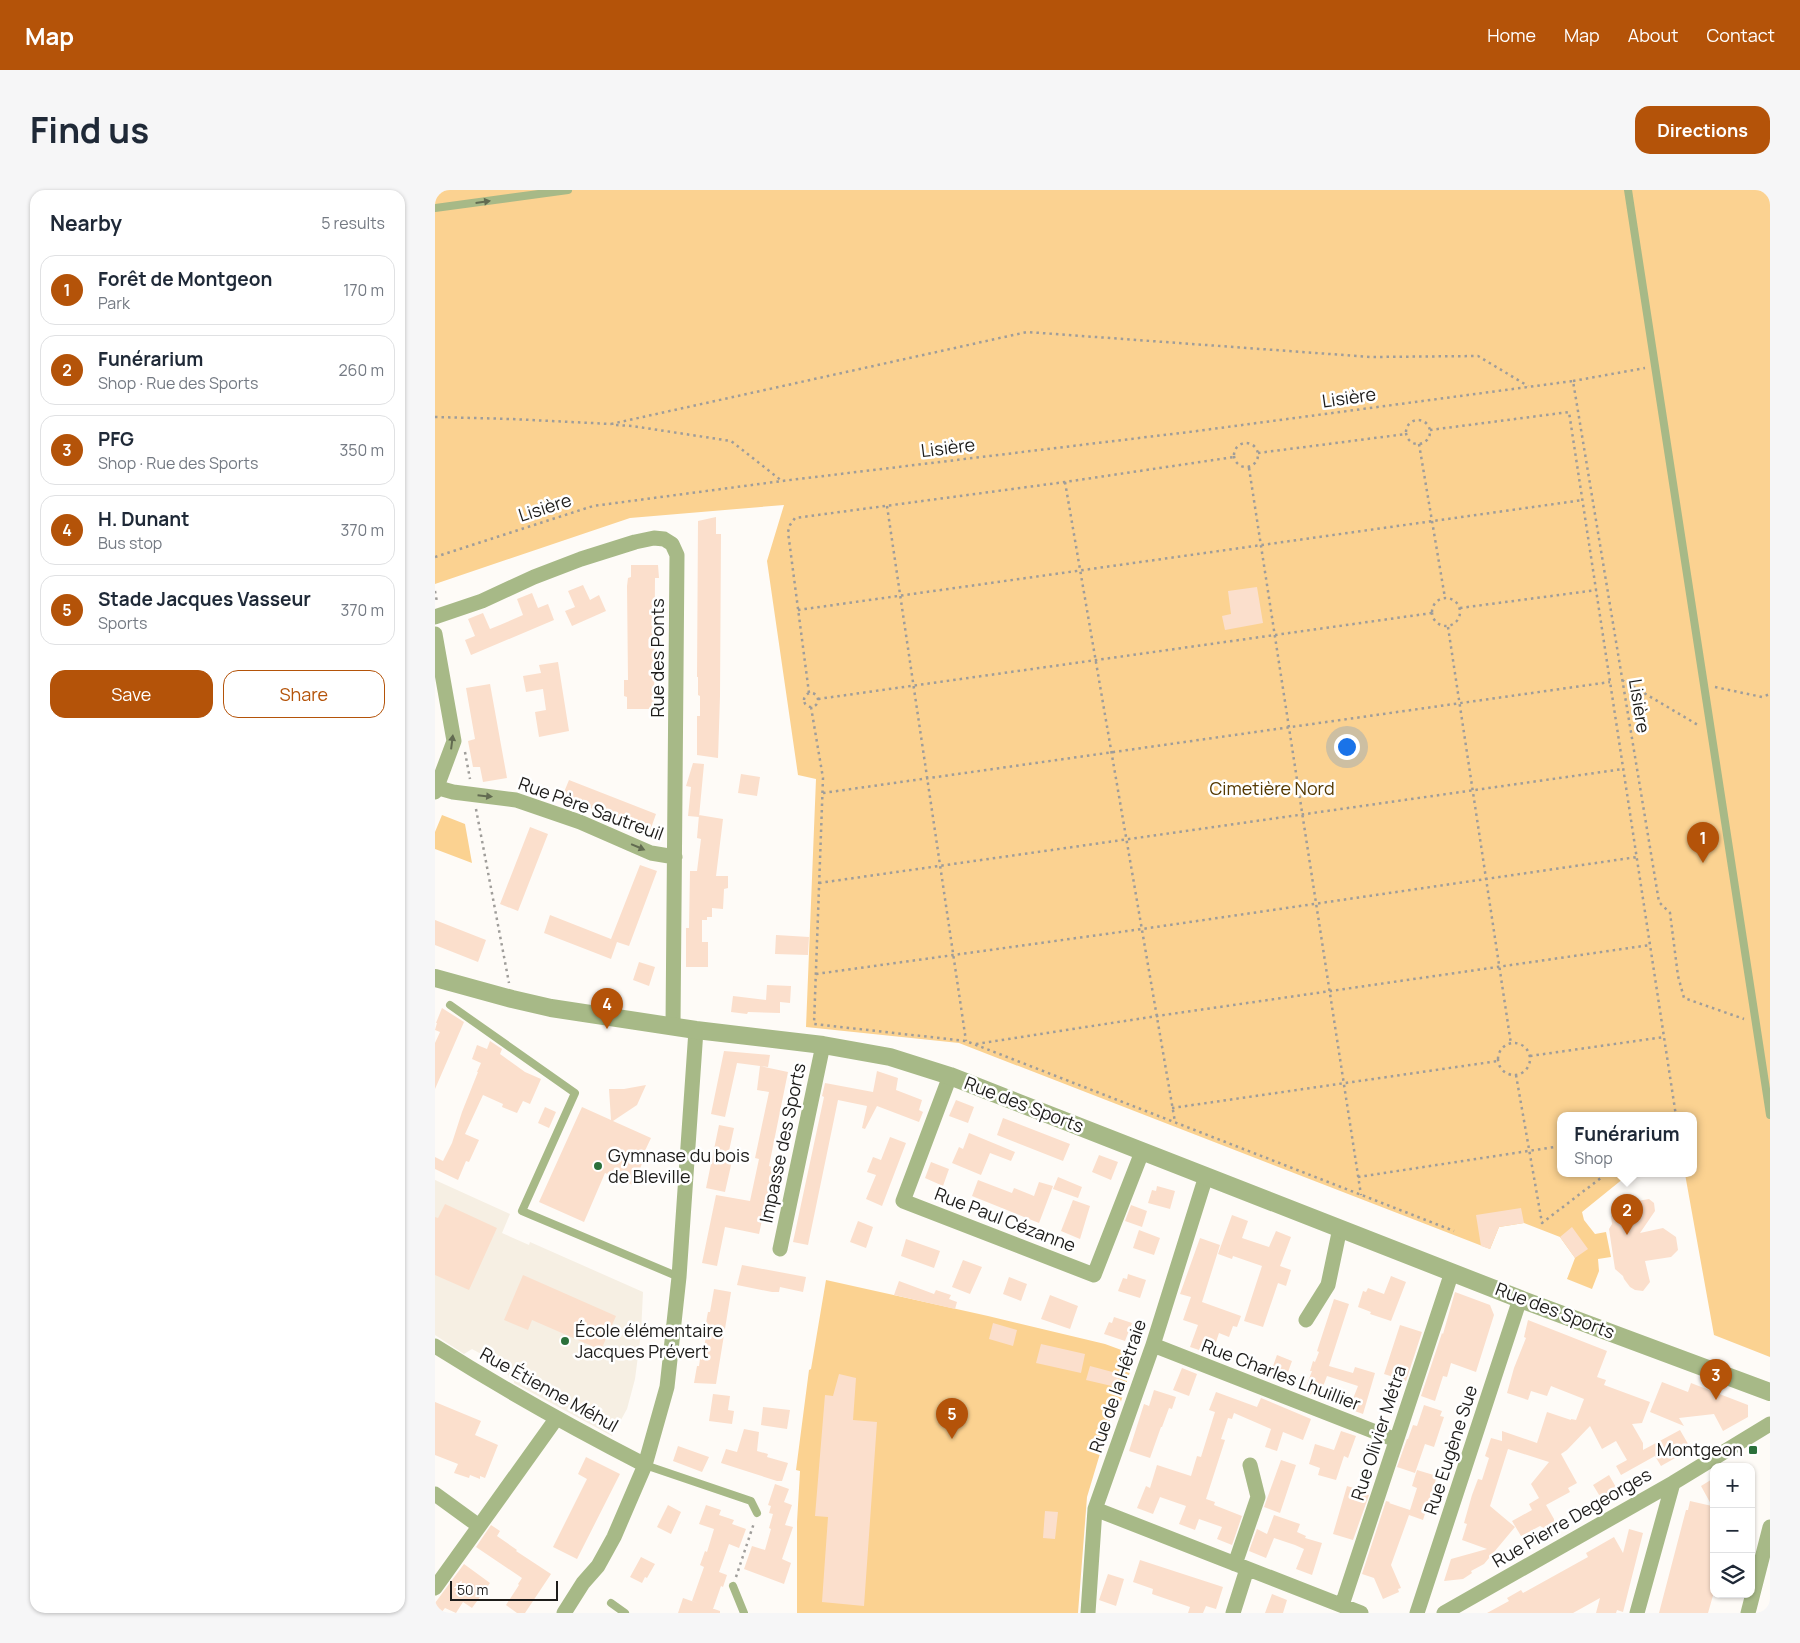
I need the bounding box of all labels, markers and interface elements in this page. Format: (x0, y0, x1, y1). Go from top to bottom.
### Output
text: Map (25, 19, 74, 52)
text: Home (1487, 23, 1536, 47)
text: Map (1564, 23, 1600, 47)
text: About (1628, 23, 1678, 47)
text: Contact (1706, 23, 1775, 47)
text: Find us (30, 106, 149, 154)
button: Directions (1635, 106, 1770, 154)
one-way arrow (476, 197, 492, 205)
text: Nearby (50, 209, 122, 237)
text: 5 results (321, 212, 385, 234)
text: Forêt de Montgeon (98, 266, 272, 292)
text: 1 (63, 279, 71, 301)
text: 170 m (343, 279, 384, 301)
text: Park (98, 292, 130, 314)
text: Funérarium (98, 346, 203, 372)
text: 2 (62, 359, 72, 381)
text: 260 m (338, 359, 384, 381)
text: Shop · Rue des Sports (98, 372, 258, 394)
street label: Lisière (1320, 381, 1377, 413)
text: PFG (98, 426, 134, 452)
street label: Lisière (919, 432, 976, 462)
text: 3 (62, 439, 72, 461)
text: 350 m (339, 439, 384, 461)
text: Shop · Rue des Sports (98, 452, 258, 474)
street label: Lisière (515, 487, 574, 527)
text: H. Dunant (98, 506, 189, 532)
text: 4 (62, 519, 72, 541)
text: 370 m (341, 519, 384, 541)
text: Bus stop (98, 532, 162, 554)
text: Stade Jacques Vasseur (98, 586, 311, 612)
street label: Rue des Ponts (645, 598, 669, 718)
text: 5 (62, 599, 72, 621)
text: 370 m (341, 599, 384, 621)
text: Sports (98, 612, 147, 634)
button: Save (50, 670, 213, 718)
button: Share (223, 670, 385, 718)
street label: Lisière (1624, 677, 1656, 735)
one-way arrow (448, 733, 456, 749)
your location (1334, 734, 1360, 760)
street label: Rue Père Sautreuil (515, 771, 667, 845)
park label: Cimetière Nord (1209, 776, 1335, 800)
one-way arrow (477, 792, 493, 800)
pin: 1 (1687, 822, 1719, 863)
one-way arrow (631, 843, 645, 851)
pin: 4 (591, 988, 623, 1029)
street label: Impasse des Sports (753, 1061, 811, 1225)
street label: Rue des Sports (961, 1070, 1087, 1138)
popup (1557, 1112, 1697, 1177)
text: Funérarium (1574, 1121, 1680, 1147)
place label: Gymnase du bois de Bleville (608, 1143, 750, 1188)
text: Shop (1574, 1147, 1613, 1169)
marker: Gymnase du bois de Bleville (592, 1160, 604, 1172)
street label: Rue Paul Cézanne (931, 1181, 1079, 1257)
pin: 2 (1611, 1194, 1643, 1235)
street label: Rue des Sports (1492, 1276, 1618, 1344)
street label: Rue de la Hêtraie (1083, 1316, 1151, 1456)
place label: École élémentaire Jacques Prévert (575, 1318, 723, 1363)
street label: Rue Charles Lhuillier (1198, 1333, 1365, 1416)
marker: École élémentaire Jacques Prévert (559, 1335, 571, 1347)
street label: Rue Étienne Méhul (476, 1341, 623, 1437)
pin: 3 (1700, 1359, 1732, 1400)
street label: Rue Olivier Métra (1345, 1362, 1411, 1503)
street label: Rue Eugène Sue (1418, 1382, 1482, 1518)
pin: 5 (936, 1398, 968, 1439)
place label: Montgeon (1657, 1437, 1743, 1461)
marker: Montgeon (1747, 1444, 1759, 1456)
street label: Rue Pierre Degeorges (1488, 1462, 1655, 1572)
map controls (1710, 1463, 1755, 1598)
button: + (1710, 1463, 1755, 1508)
button: − (1710, 1508, 1755, 1553)
button: layers (1710, 1553, 1755, 1598)
scale bar (450, 1578, 557, 1601)
text: 50 m (457, 1580, 488, 1599)

